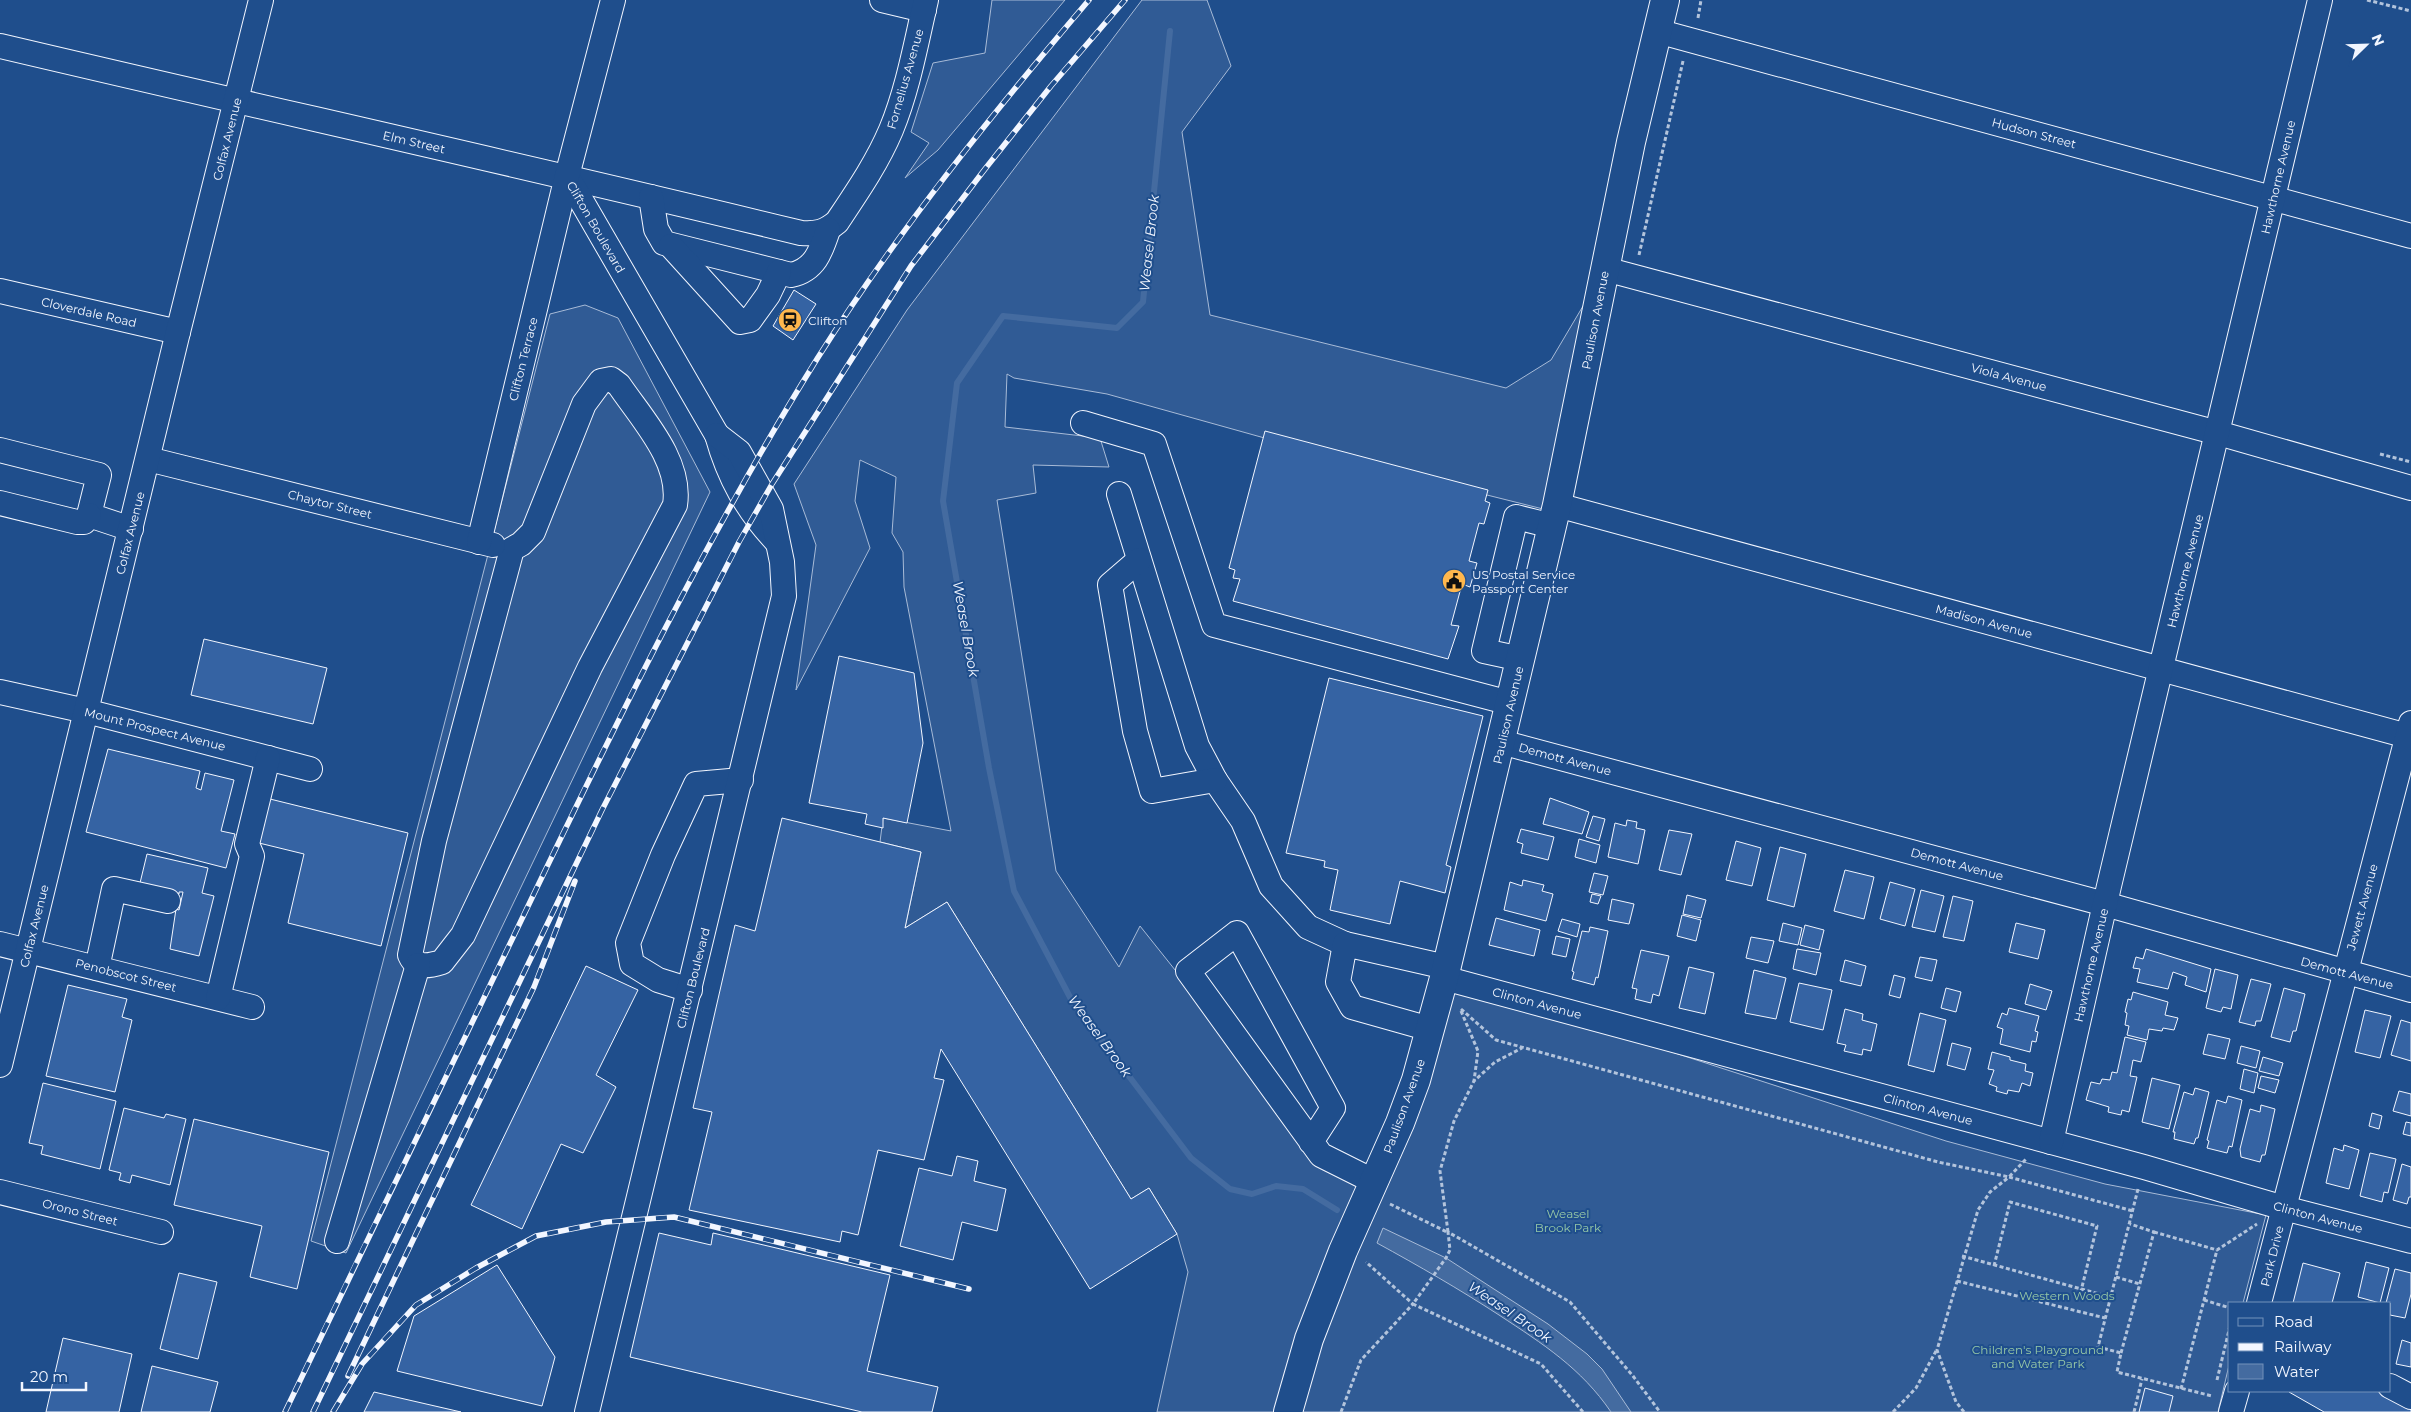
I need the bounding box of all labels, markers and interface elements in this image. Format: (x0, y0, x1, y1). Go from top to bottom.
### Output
north arrow (2341, 20, 2391, 70)
street label: Fornelius Avenue (883, 27, 927, 131)
text: N (2367, 31, 2388, 49)
street label: Colfax Avenue (209, 96, 245, 182)
street label: Hudson Street (1990, 115, 2078, 152)
street label: Hawthorne Avenue (2258, 119, 2298, 235)
street label: Elm Street (381, 128, 447, 156)
street label: Clifton Boulevard (564, 178, 628, 276)
water label: Weasel Brook (1135, 193, 1163, 292)
street label: Paulison Avenue (1578, 270, 1612, 370)
street label: Cloverdale Road (40, 294, 138, 330)
station icon: Clifton (777, 307, 803, 333)
place label: Clifton (808, 313, 847, 328)
street label: Clifton Terrace (505, 315, 541, 403)
street label: Viola Avenue (1970, 360, 2048, 394)
street label: Chaytor Street (286, 486, 374, 522)
street label: Colfax Avenue (112, 490, 148, 576)
street label: Hawthorne Avenue (2164, 513, 2206, 629)
place label: US Postal Service Passport Center (1472, 567, 1575, 596)
public building icon: US Postal Service Passport Center (1441, 568, 1467, 594)
water label: Weasel Brook (949, 580, 983, 679)
street label: Madison Avenue (1934, 601, 2034, 641)
street label: Paulison Avenue (1489, 665, 1527, 765)
street label: Mount Prospect Avenue (83, 704, 227, 754)
street label: Demott Avenue (1517, 739, 1613, 779)
street label: Demott Avenue (1909, 844, 2005, 884)
street label: Jewett Avenue (2343, 862, 2381, 953)
street label: Colfax Avenue (16, 883, 52, 969)
street label: Hawthorne Avenue (2071, 907, 2111, 1023)
street label: Clifton Boulevard (673, 926, 713, 1030)
street label: Demott Avenue (2299, 953, 2395, 993)
street label: Penobscot Street (74, 955, 178, 995)
street label: Clinton Avenue (1491, 984, 1583, 1022)
water label: Weasel Brook (1064, 991, 1136, 1081)
street label: Paulison Avenue (1380, 1056, 1428, 1156)
street label: Clinton Avenue (1882, 1090, 1974, 1128)
street label: Orono Street (41, 1195, 119, 1229)
street label: Clinton Avenue (2272, 1198, 2364, 1236)
park label: Weasel Brook Park (1535, 1206, 1602, 1235)
street label: Park Drive (2257, 1224, 2287, 1288)
water label: Weasel Brook (1465, 1277, 1556, 1347)
park label: Western Woods (2019, 1288, 2115, 1303)
legend (2228, 1302, 2391, 1392)
text: Road (2274, 1312, 2313, 1331)
text: Railway (2274, 1337, 2332, 1356)
park label: Children's Playground and Water Park (1972, 1342, 2104, 1371)
scale bar (22, 1360, 86, 1392)
text: Water (2274, 1362, 2320, 1381)
text: 20 m (30, 1367, 68, 1386)

